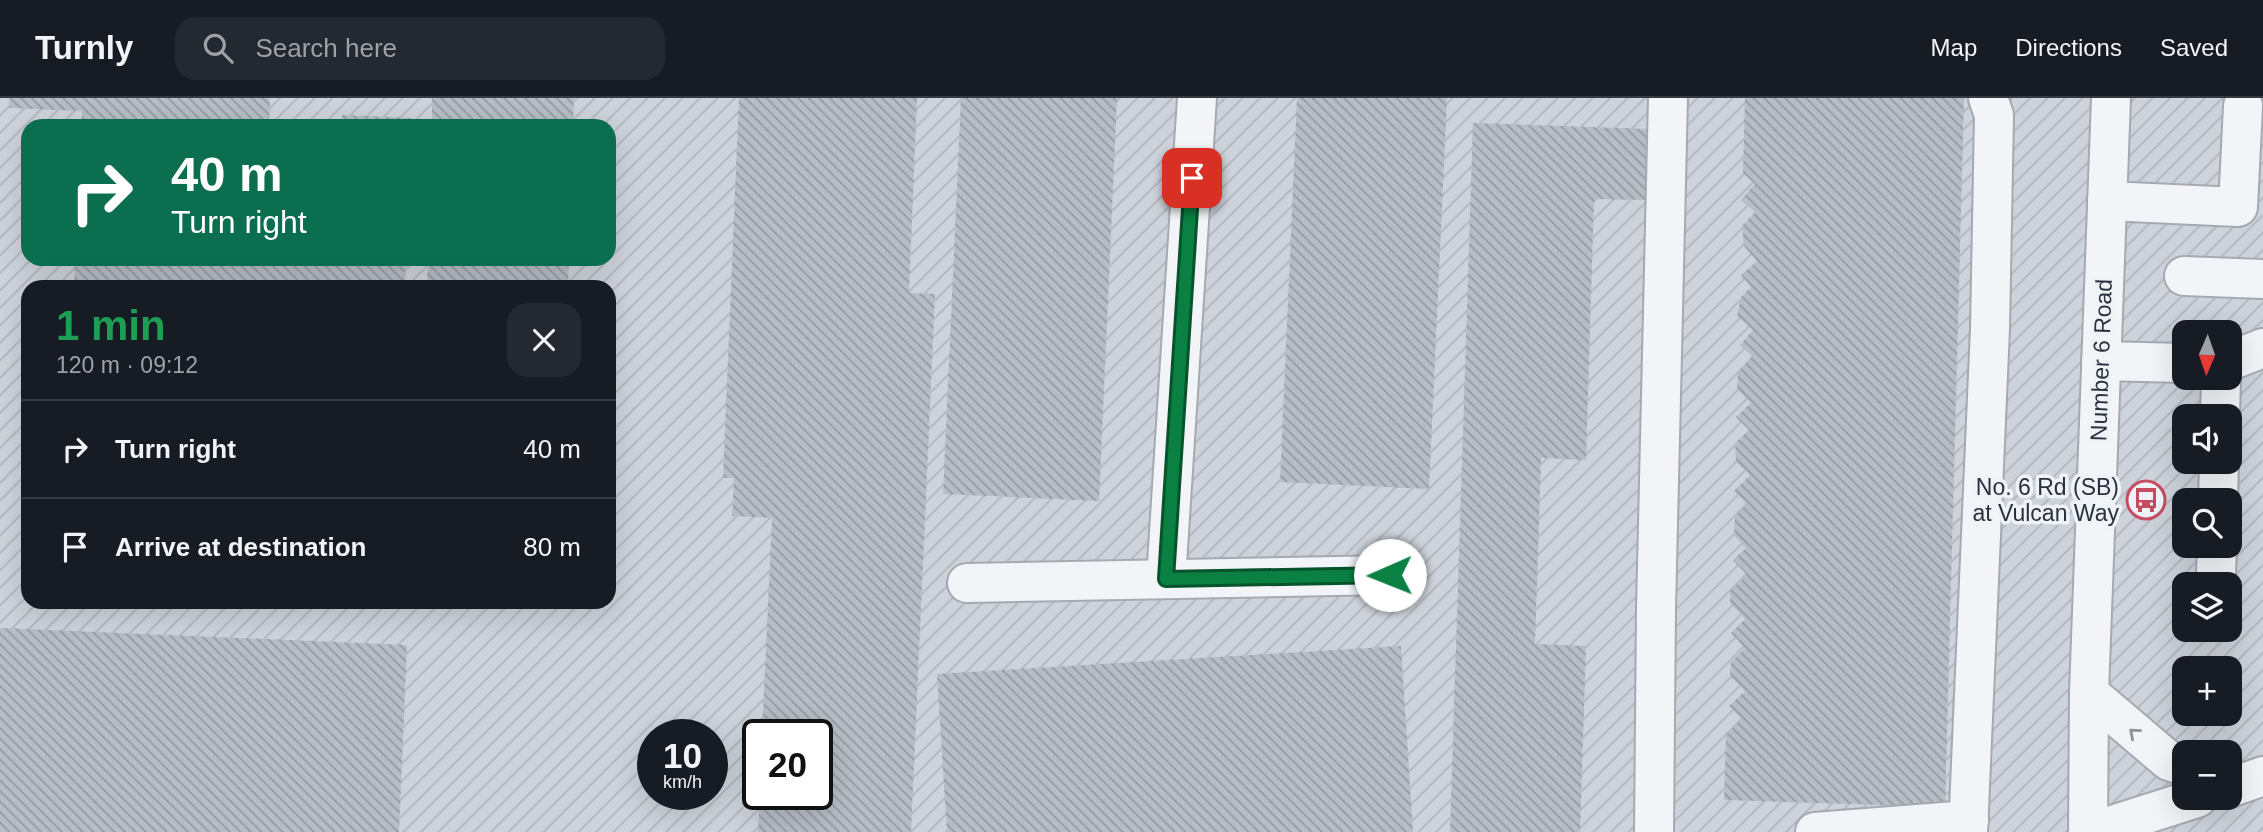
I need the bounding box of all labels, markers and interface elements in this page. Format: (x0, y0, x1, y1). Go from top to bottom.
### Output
search box (175, 17, 665, 80)
text: Turnly (35, 29, 133, 66)
icon: search (199, 29, 237, 67)
text: Search here (255, 33, 397, 63)
text: Map (1931, 34, 1977, 61)
text: Directions (2015, 34, 2122, 61)
text: Saved (2160, 34, 2228, 61)
icon: right (56, 147, 147, 238)
text: 40 m (171, 147, 283, 201)
pin (1162, 148, 1222, 208)
icon: arrive (1173, 159, 1211, 197)
text: Turn right (171, 204, 307, 240)
street label: Number 6 Road (2085, 278, 2117, 442)
text: 1 min (56, 302, 166, 349)
button: close (507, 303, 581, 377)
north arrow (2172, 320, 2242, 390)
map controls (2172, 320, 2242, 810)
text: 120 m · 09:12 (56, 352, 198, 378)
button: sound (2172, 404, 2242, 474)
icon: right (56, 430, 94, 468)
text: Turn right (115, 434, 236, 464)
text: 40 m (523, 434, 581, 464)
place label: No. 6 Rd (SB) at Vulcan Way (1972, 474, 2119, 526)
bus stop icon: No. 6 Rd (SB) at Vulcan Way (2125, 479, 2167, 521)
button: search (2172, 488, 2242, 558)
icon: arrive (56, 528, 94, 566)
text: Arrive at destination (115, 532, 366, 562)
text: 80 m (523, 532, 581, 562)
position arrow (1353, 538, 1427, 612)
button: layers (2172, 572, 2242, 642)
button: + (2172, 656, 2242, 726)
speed limit sign: 20 (742, 719, 833, 810)
one-way arrow (2130, 729, 2143, 741)
text: 10 (663, 736, 702, 775)
button: − (2172, 740, 2242, 810)
text: km/h (663, 772, 702, 792)

